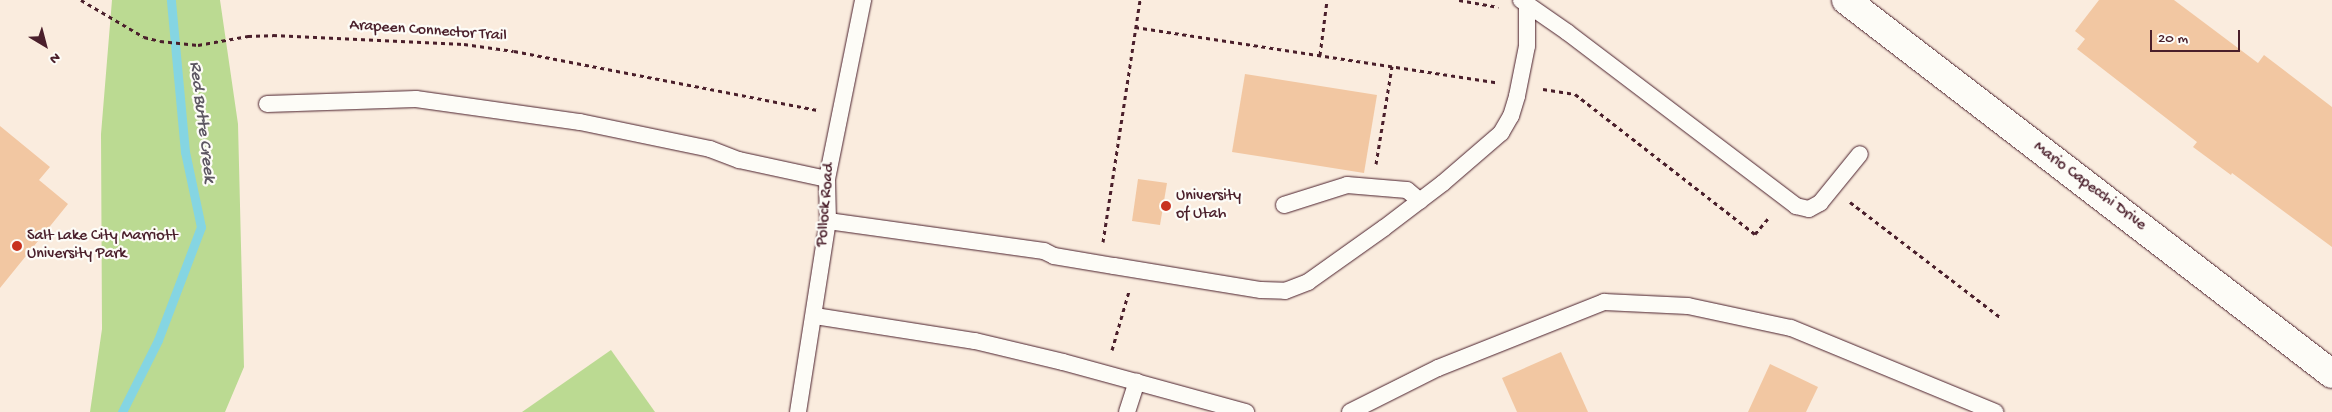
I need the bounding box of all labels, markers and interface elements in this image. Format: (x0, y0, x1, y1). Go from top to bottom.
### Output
street label: Arapeen Connector Trail (349, 17, 507, 47)
north arrow (20, 20, 70, 70)
scale bar (2152, 20, 2242, 52)
text: 20 m (2158, 30, 2188, 48)
text: N (46, 48, 63, 67)
water label: Red Butte Creek (183, 60, 219, 184)
street label: Mario Capecchi Drive (2029, 138, 2149, 236)
street label: Pollock Road (814, 162, 840, 248)
place label: University of Utah (1176, 187, 1241, 225)
marker: University of Utah (1160, 200, 1172, 212)
place label: Salt Lake City Marriott University Park (27, 227, 178, 265)
marker: Salt Lake City Marriott University Park (11, 240, 23, 252)

